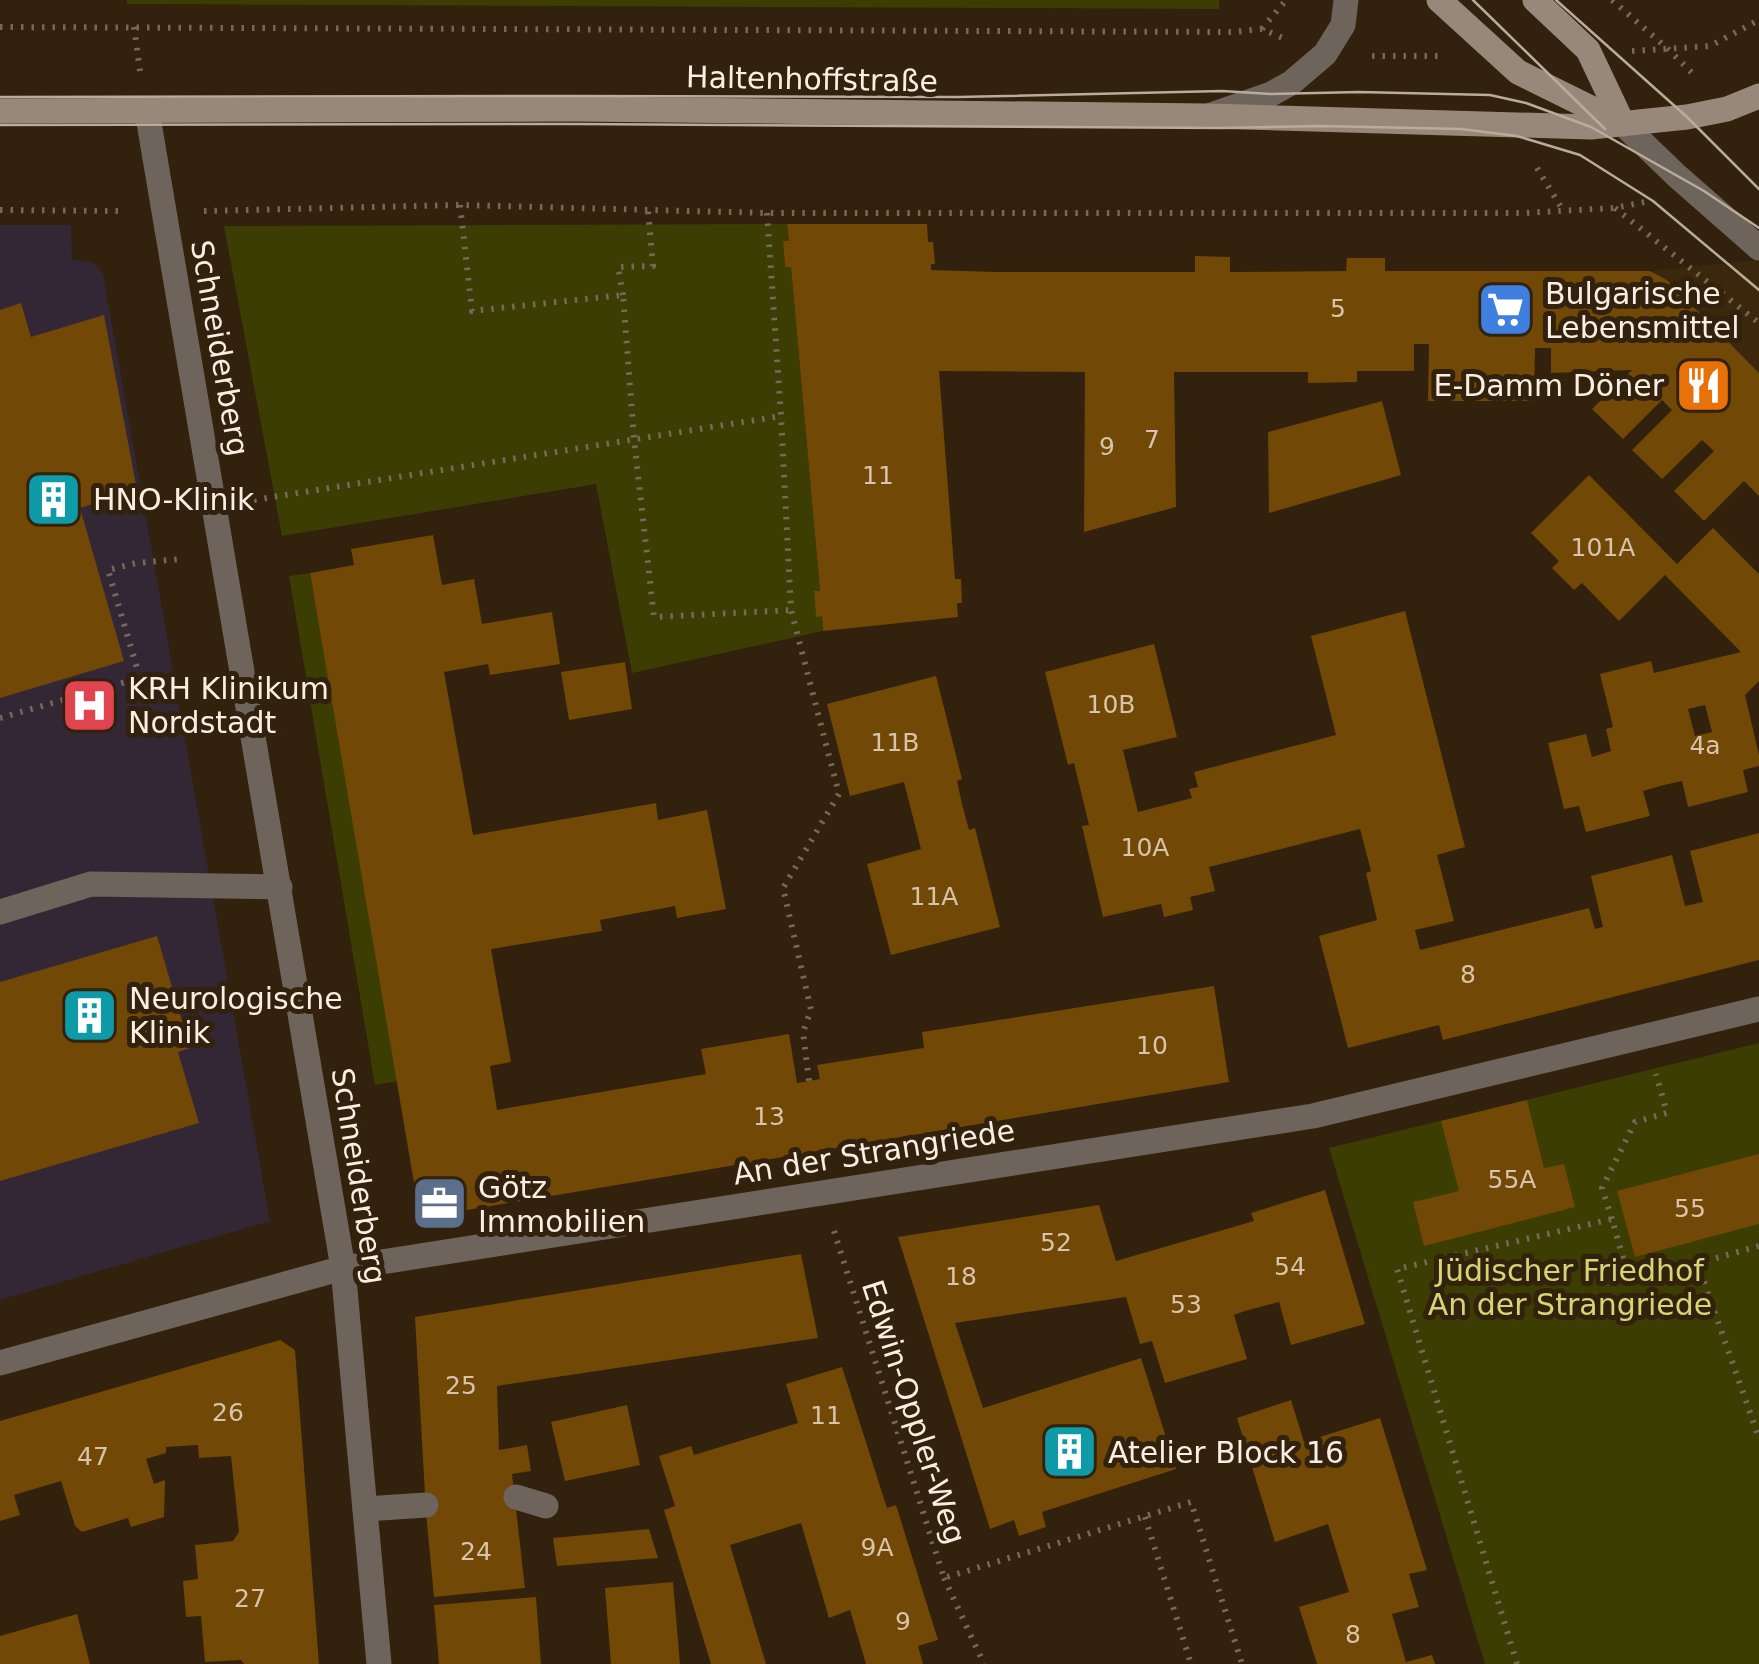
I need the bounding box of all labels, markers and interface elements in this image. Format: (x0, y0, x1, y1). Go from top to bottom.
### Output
street label: Haltenhoffstraße (686, 59, 938, 99)
street label: Schneiderberg (184, 237, 256, 459)
place label: Bulgarische Lebensmittel (1545, 276, 1740, 345)
supermarket icon: Bulgarische Lebensmittel (1476, 280, 1536, 340)
house number: 5 (1330, 294, 1346, 323)
restaurant icon: E-Damm Döner (1673, 355, 1733, 415)
place label: E-Damm Döner (1433, 368, 1665, 403)
house number: 7 (1144, 425, 1160, 454)
house number: 9 (1099, 432, 1115, 461)
house number: 11 (862, 461, 894, 490)
building icon: HNO-Klinik (24, 469, 84, 529)
place label: HNO-Klinik (93, 482, 255, 517)
house number: 101A (1571, 533, 1635, 562)
place label: KRH Klinikum Nordstadt (128, 671, 329, 740)
hospital icon: KRH Klinikum Nordstadt (59, 675, 119, 735)
house number: 10B (1087, 690, 1135, 719)
house number: 11B (871, 728, 919, 757)
house number: 4a (1689, 731, 1721, 760)
house number: 10A (1121, 833, 1169, 862)
house number: 11A (910, 882, 958, 911)
house number: 8 (1460, 960, 1476, 989)
place label: Neurologische Klinik (129, 981, 343, 1050)
building icon: Neurologische Klinik (60, 985, 120, 1045)
house number: 10 (1136, 1031, 1168, 1060)
street label: Schneiderberg (325, 1065, 393, 1287)
house number: 13 (753, 1102, 785, 1131)
street label: An der Strangriede (731, 1112, 1017, 1192)
house number: 55A (1488, 1165, 1536, 1194)
place label: Götz Immobilien (478, 1170, 645, 1239)
office icon: Götz Immobilien (409, 1174, 469, 1234)
house number: 55 (1674, 1194, 1706, 1223)
house number: 52 (1040, 1228, 1072, 1257)
house number: 54 (1274, 1252, 1306, 1281)
park label: Jüdischer Friedhof An der Strangriede (1428, 1253, 1712, 1322)
house number: 18 (945, 1262, 977, 1291)
street label: Edwin-Oppler-Weg (855, 1276, 973, 1548)
house number: 53 (1170, 1290, 1202, 1319)
house number: 25 (445, 1371, 477, 1400)
house number: 26 (212, 1398, 244, 1427)
house number: 11 (810, 1401, 842, 1430)
building icon: Atelier Block 16 (1039, 1422, 1099, 1482)
place label: Atelier Block 16 (1108, 1435, 1344, 1470)
house number: 47 (77, 1442, 109, 1471)
house number: 9A (860, 1533, 894, 1562)
house number: 24 (460, 1537, 492, 1566)
house number: 27 (234, 1584, 266, 1613)
house number: 9 (895, 1607, 911, 1636)
house number: 8 (1345, 1620, 1361, 1649)

